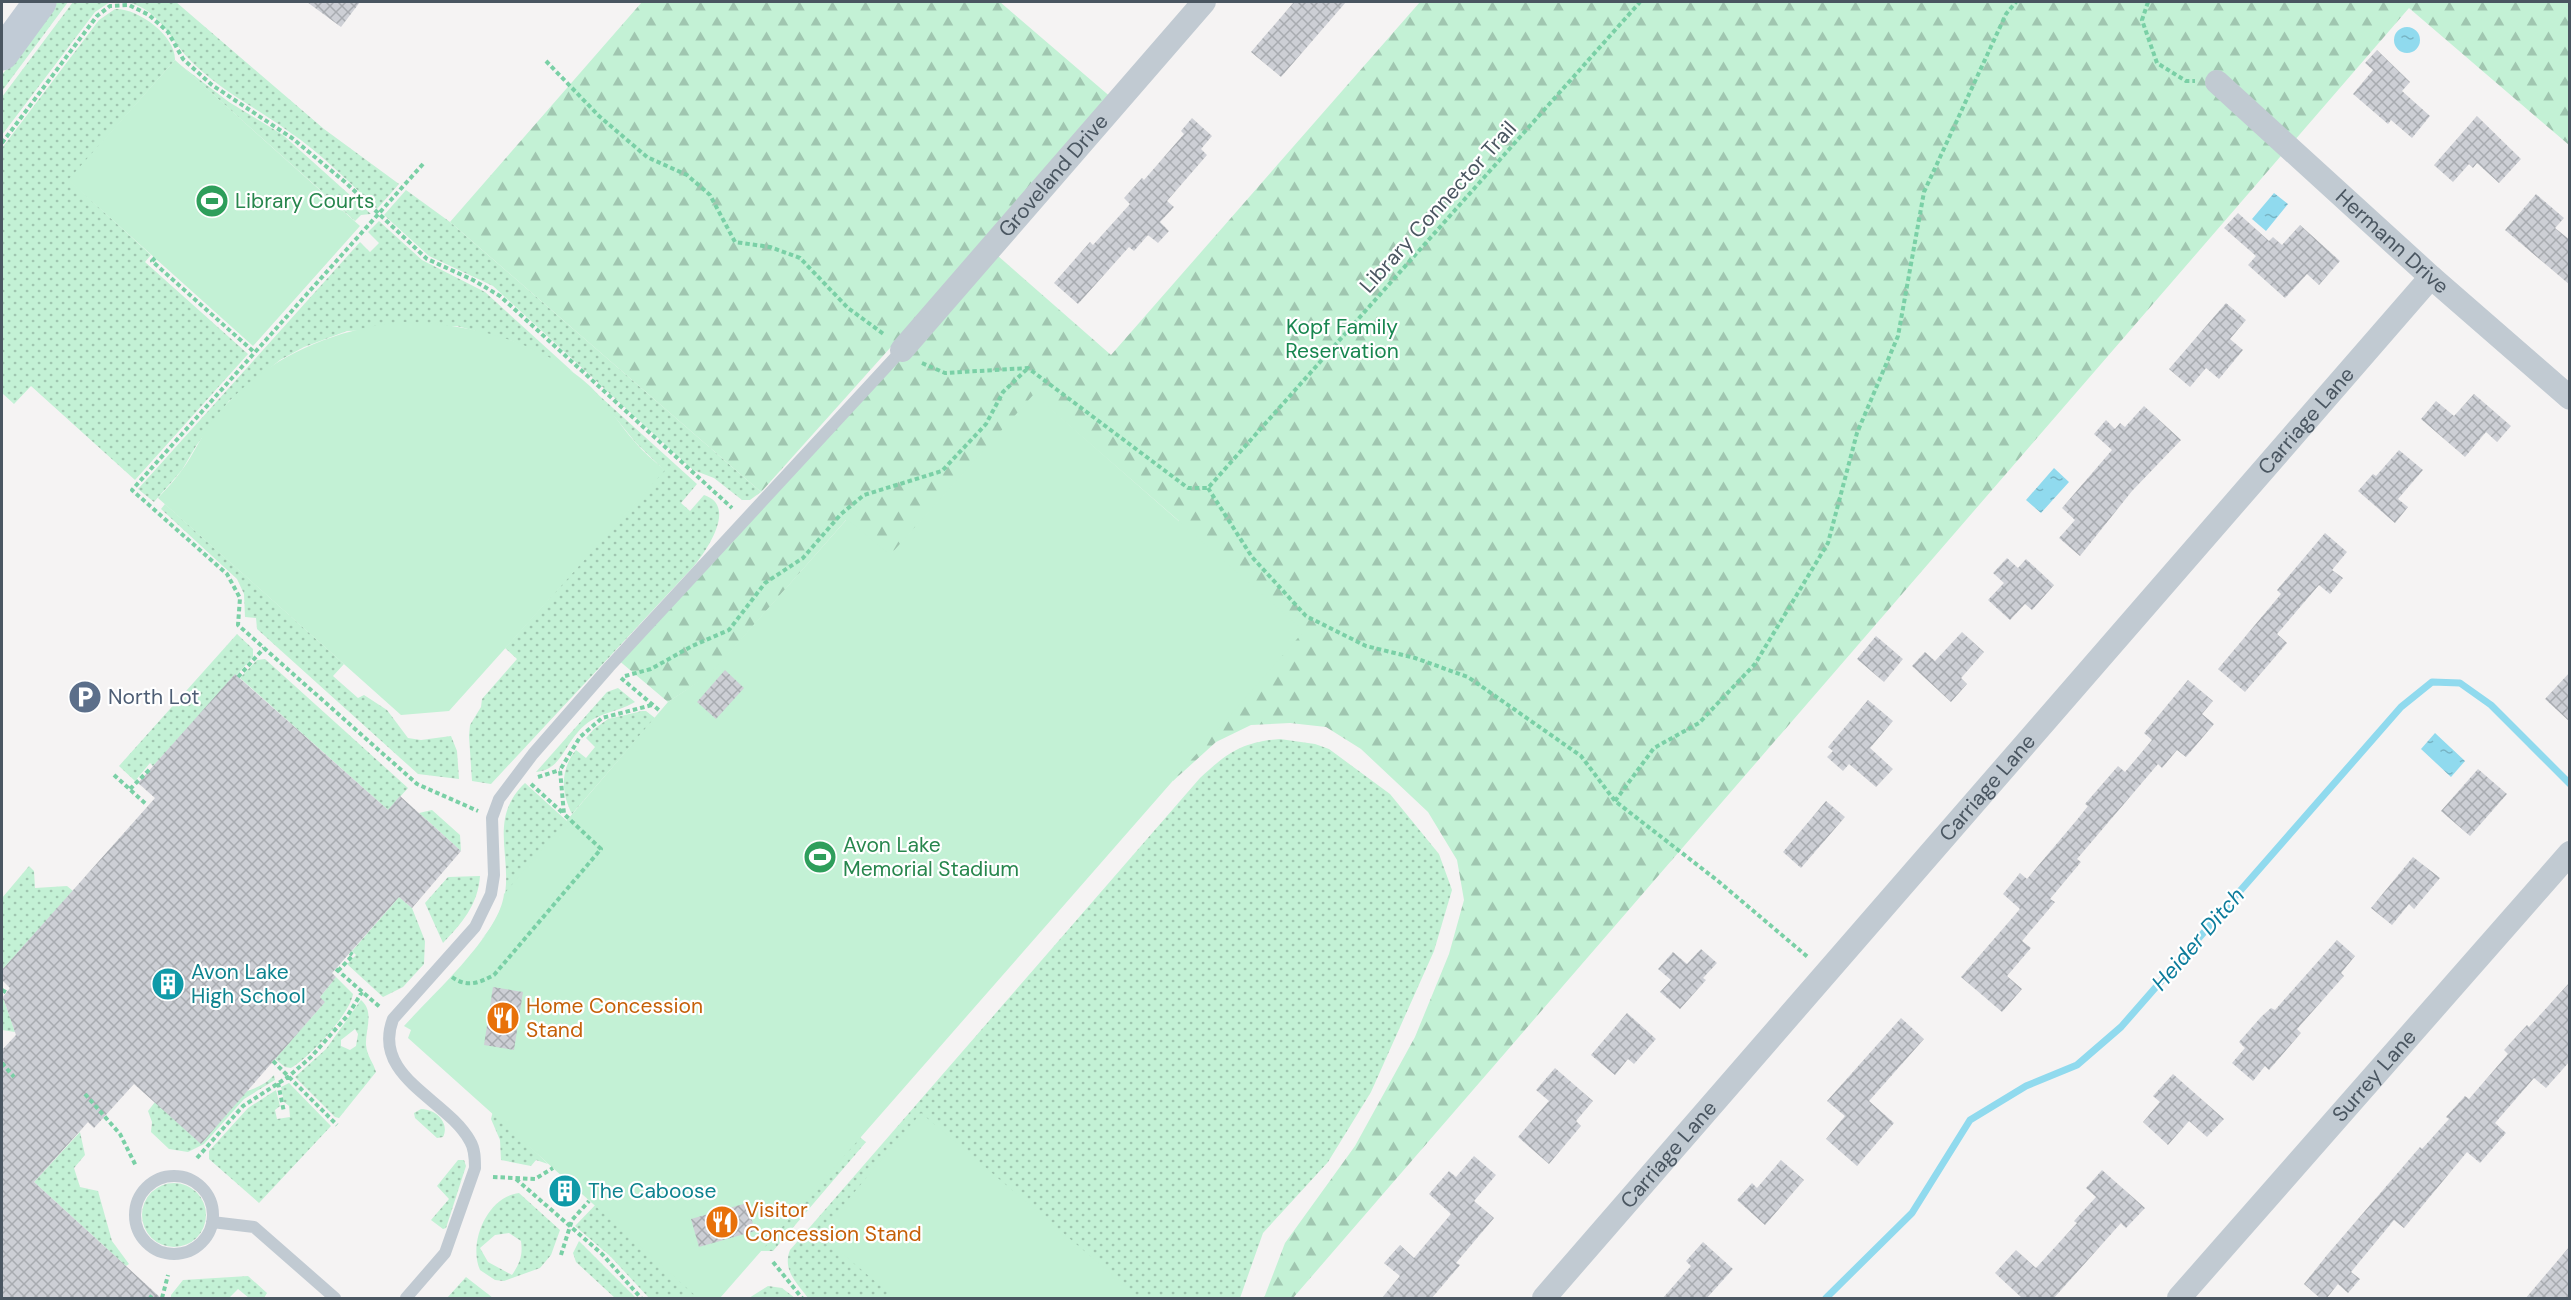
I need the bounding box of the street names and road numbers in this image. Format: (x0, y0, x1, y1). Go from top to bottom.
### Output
street label: Groveland Drive (992, 108, 1115, 243)
street label: Library Connector Trail (1353, 115, 1523, 299)
street label: Hermann Drive (2330, 183, 2455, 300)
street label: Carriage Lane (2252, 361, 2361, 481)
street label: Carriage Lane (1933, 728, 2042, 847)
street label: Surrey Lane (2326, 1023, 2423, 1128)
street label: Carriage Lane (1614, 1095, 1723, 1214)

